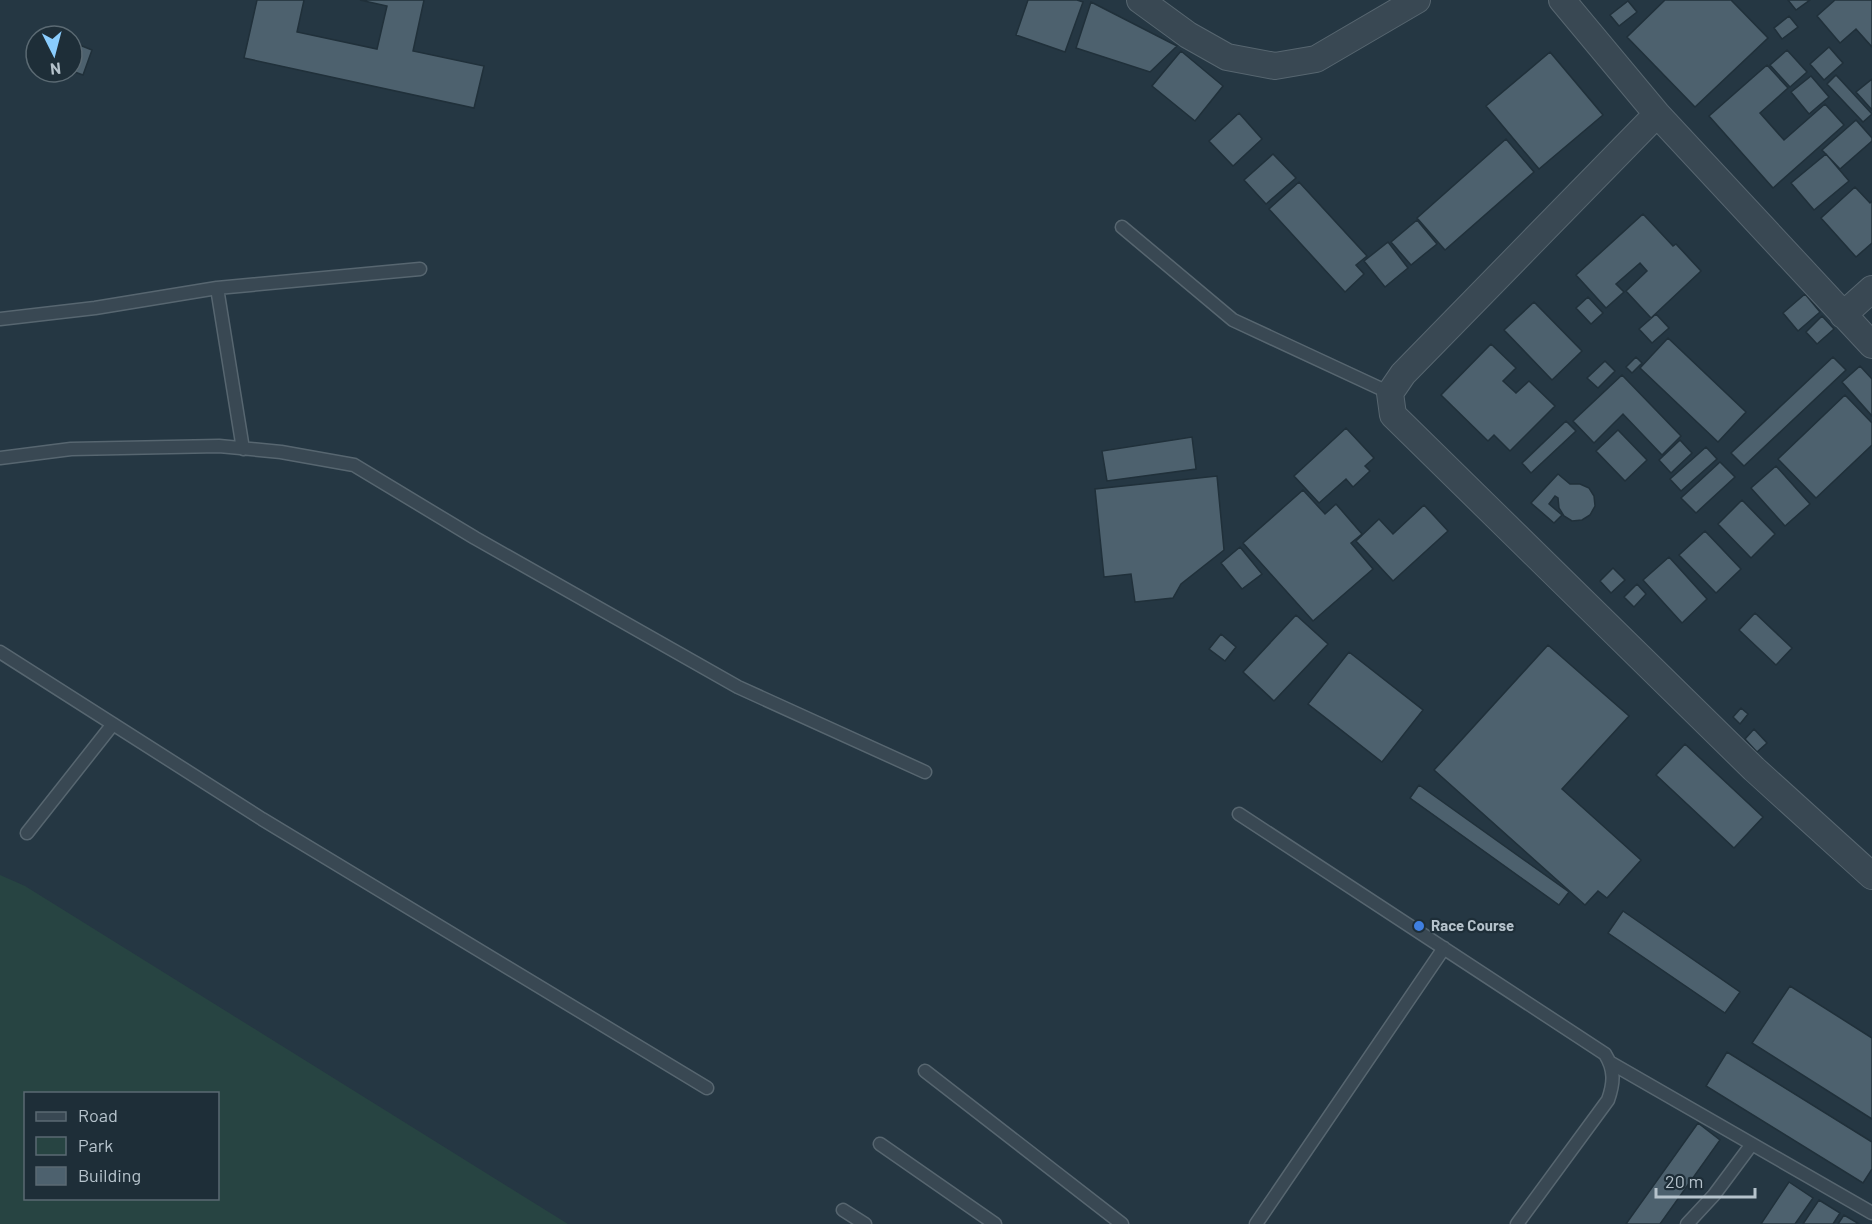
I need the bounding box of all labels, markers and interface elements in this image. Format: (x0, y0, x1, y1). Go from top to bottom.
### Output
north arrow (24, 24, 84, 84)
text: N (49, 59, 62, 79)
place label: Race Course (1431, 916, 1514, 934)
marker: Race Course (1412, 919, 1426, 933)
legend (24, 1092, 219, 1200)
text: Road (78, 1104, 118, 1126)
text: Park (78, 1134, 113, 1156)
scale bar (1656, 1161, 1755, 1199)
text: Building (78, 1164, 141, 1186)
text: 20 m (1665, 1170, 1703, 1192)

